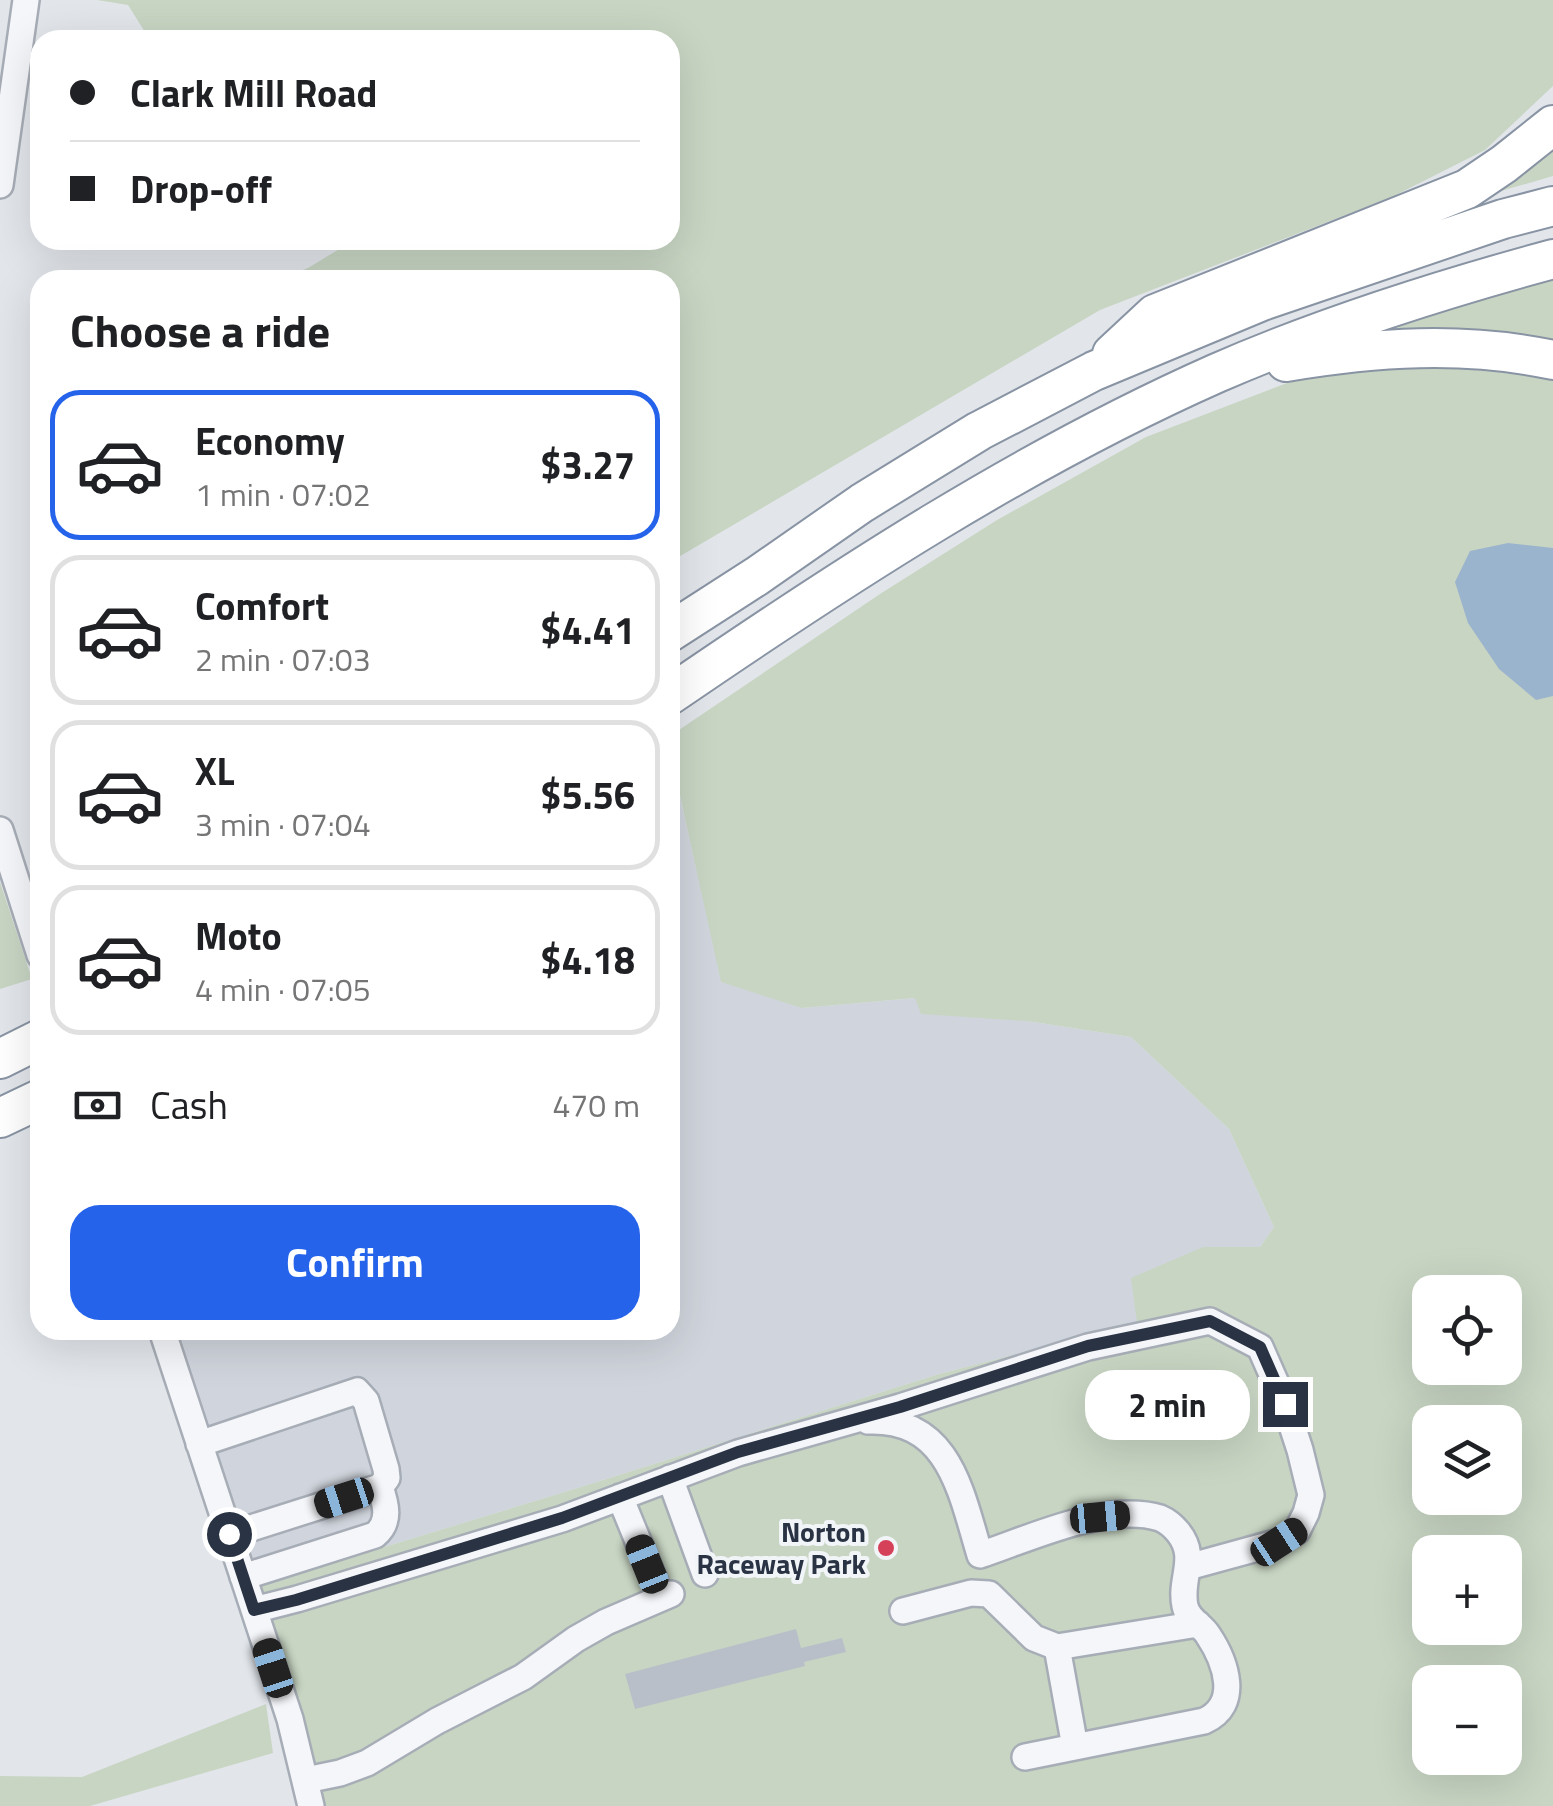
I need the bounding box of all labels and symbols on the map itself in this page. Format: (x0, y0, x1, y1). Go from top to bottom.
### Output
callout: 2 min (1085, 1369, 1250, 1439)
route end (1263, 1382, 1308, 1427)
car (311, 1474, 377, 1522)
car (1069, 1499, 1131, 1535)
place label: Norton Raceway Park (696, 1510, 867, 1585)
route start (207, 1512, 252, 1557)
car (1246, 1513, 1312, 1571)
car (622, 1531, 672, 1597)
marker: Norton Raceway Park (875, 1537, 897, 1559)
car (249, 1635, 297, 1701)

